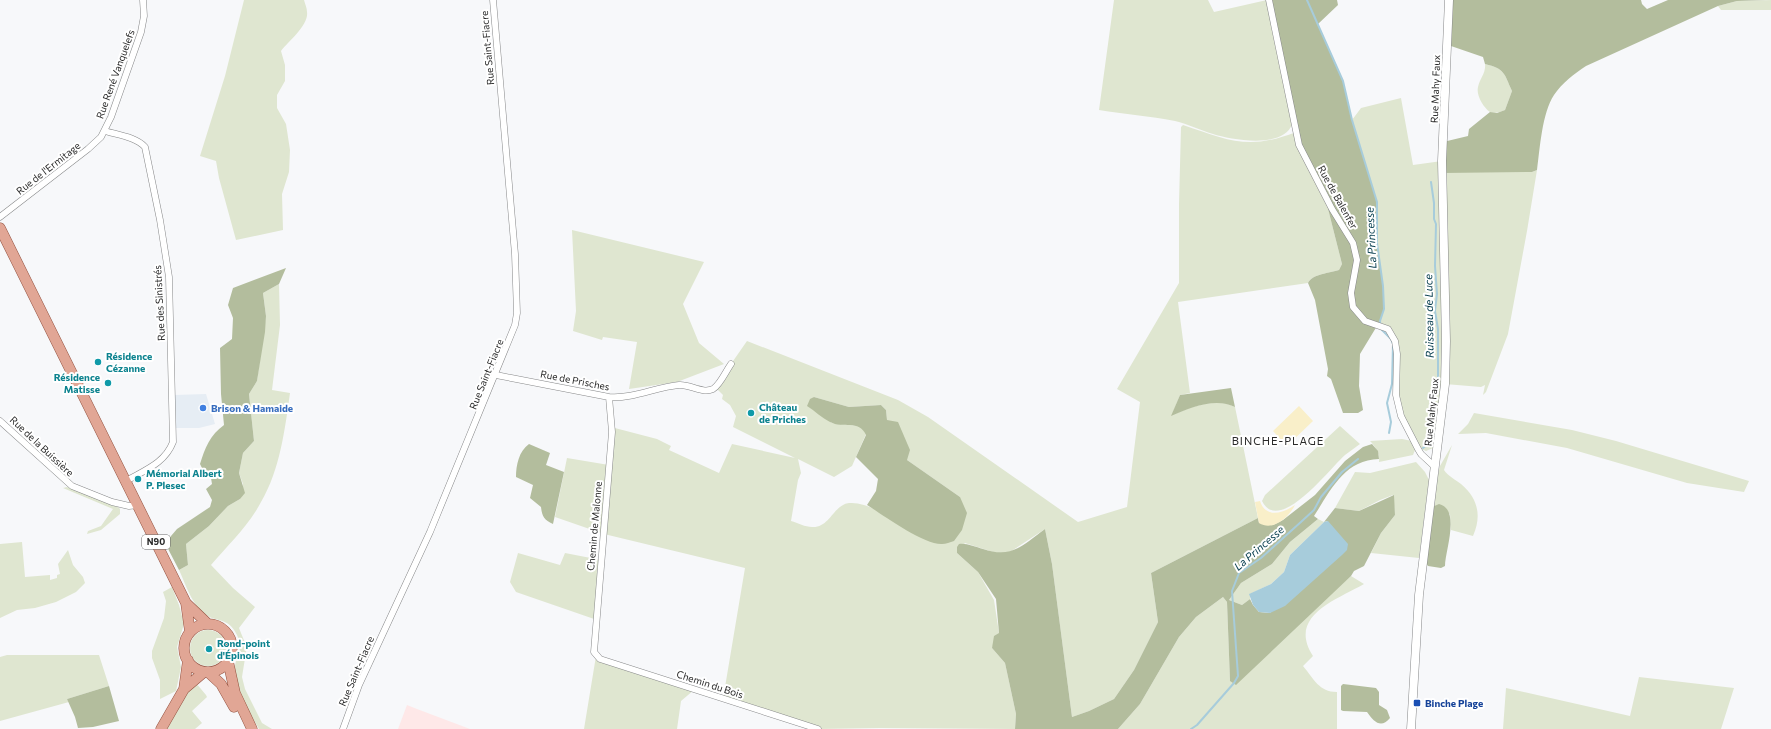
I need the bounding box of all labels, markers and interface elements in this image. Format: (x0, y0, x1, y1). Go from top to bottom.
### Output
street label: Rue Saint-Fiacre (478, 10, 496, 86)
street label: Rue René Vanquelefs (93, 27, 137, 120)
street label: Rue Mahy Faux (1428, 54, 1442, 123)
street label: Rue de l'Ermitage (14, 139, 82, 197)
street label: Rue de Balenfer (1316, 163, 1360, 231)
water label: La Princesse (1362, 207, 1379, 269)
street label: Rue des Sinistrés (151, 264, 167, 341)
water label: Ruisseau de Luce (1421, 274, 1436, 358)
street label: Rue Saint-Fiacre (466, 337, 506, 411)
place label: Résidence Cézanne (106, 350, 152, 374)
marker: Résidence Cézanne (93, 357, 103, 367)
street label: Rue de Prisches (539, 367, 611, 393)
place label: Résidence Matisse (54, 371, 100, 395)
street label: Rue Mahy Faux (1421, 377, 1441, 447)
marker: Résidence Matisse (103, 378, 113, 388)
place label: Château de Priches (759, 401, 806, 425)
place label: Brison & Hamaide (211, 402, 293, 414)
marker: Brison & Hamaide (198, 403, 208, 413)
marker: Château de Priches (746, 408, 756, 418)
street label: Rue de la Buissière (8, 413, 76, 479)
district label: BINCHE-PLAGE (1232, 434, 1324, 447)
place label: Mémorial Albert P. Plesec (146, 467, 222, 491)
marker: Mémorial Albert P. Plesec (133, 474, 143, 484)
street label: Chemin de Malonne (584, 481, 604, 571)
water label: La Princesse (1231, 522, 1286, 573)
road number: N90 (142, 535, 170, 549)
street label: Rue Saint-Fiacre (336, 634, 376, 708)
place label: Rond-point d'Épinois (217, 637, 270, 661)
marker: Rond-point d'Épinois (204, 644, 214, 654)
street label: Chemin du Bois (675, 668, 745, 701)
place label: Binche Plage (1425, 697, 1483, 709)
marker: Binche Plage (1412, 698, 1422, 708)

